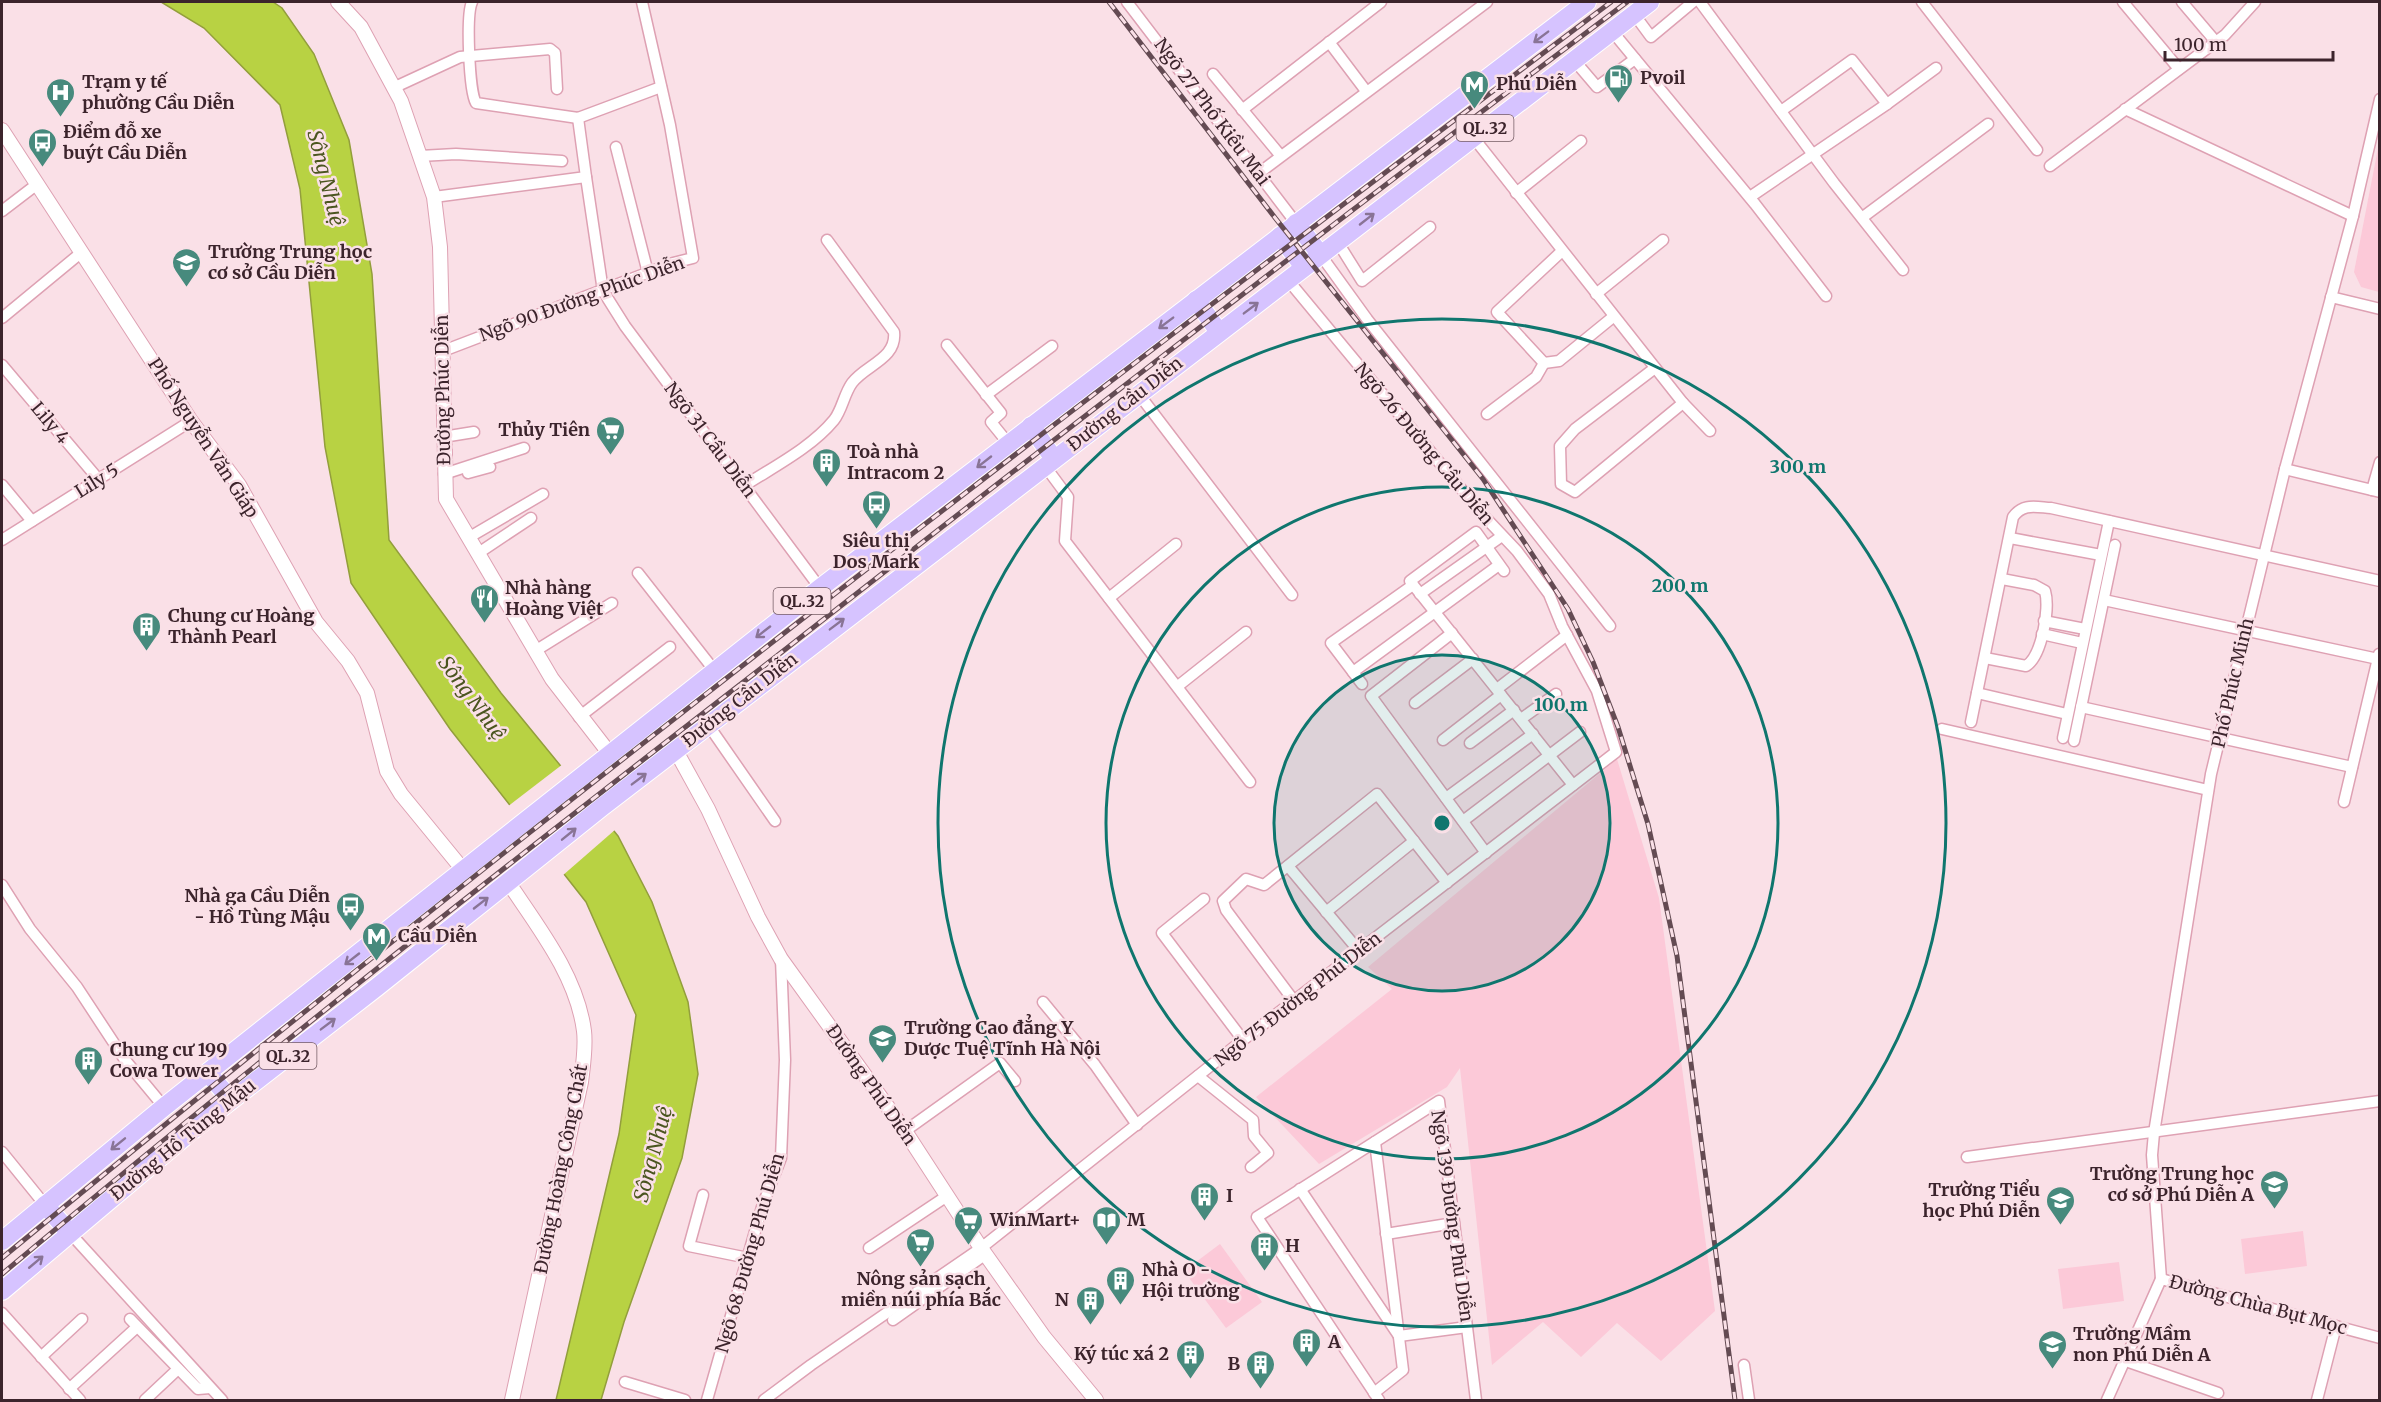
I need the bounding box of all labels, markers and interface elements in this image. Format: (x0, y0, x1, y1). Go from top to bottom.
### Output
scale bar (2165, 24, 2333, 62)
one-way arrow (1533, 30, 1549, 43)
street label: Ngõ 27 Phố Kiều Mai (1149, 33, 1275, 190)
text: 100 m (2174, 33, 2227, 56)
fuel station icon: Pvoil (1603, 62, 1635, 104)
place label: Pvoil (1640, 66, 1686, 89)
metro station icon: Phú Diễn (1459, 68, 1491, 110)
place label: Trạm y tế phường Cầu Diễn (82, 70, 235, 114)
place label: Phú Diễn (1496, 72, 1577, 95)
hospital icon: Trạm y tế phường Cầu Diễn (45, 76, 77, 118)
road number: QL.32 (1456, 115, 1514, 141)
place label: Điểm đỗ xe buýt Cầu Diễn (63, 120, 187, 164)
bus stop icon: Điểm đỗ xe buýt Cầu Diễn (26, 126, 58, 168)
water label: Sông Nhuệ (303, 127, 350, 228)
one-way arrow (1358, 212, 1374, 225)
place label: Trường Trung học cơ sở Cầu Diễn (208, 240, 372, 284)
school or university icon: Trường Trung học cơ sở Cầu Diễn (171, 246, 203, 288)
street label: Ngõ 90 Đường Phúc Diễn (476, 251, 688, 346)
one-way arrow (1242, 301, 1258, 314)
street label: Đường Phúc Diễn (430, 314, 455, 466)
one-way arrow (1159, 316, 1175, 329)
street label: Đường Cầu Diễn (1062, 351, 1187, 456)
street label: Phố Nguyễn Văn Giáp (143, 353, 264, 522)
street label: Ngõ 26 Đường Cầu Diễn (1350, 358, 1499, 530)
street label: Ngõ 31 Cầu Diễn (660, 377, 761, 502)
street label: Lily 4 (26, 397, 75, 448)
supermarket icon: Thủy Tiên (595, 414, 627, 456)
place label: Thủy Tiên (498, 418, 590, 441)
place label: Toà nhà Intracom 2 (847, 440, 944, 484)
building icon: Toà nhà Intracom 2 (810, 446, 842, 488)
one-way arrow (976, 455, 992, 468)
text: 300 m (1770, 455, 1826, 478)
street label: Lily 5 (71, 458, 123, 503)
bus stop icon: Siêu thị Dos Mark (860, 488, 892, 530)
place label: Siêu thị Dos Mark (833, 529, 920, 573)
text: 200 m (1652, 574, 1708, 597)
place label: Nhà hàng Hoàng Việt (505, 576, 604, 620)
restaurant icon: Nhà hàng Hoàng Việt (468, 582, 500, 624)
road number: QL.32 (774, 588, 830, 614)
place label: Chung cư Hoàng Thành Pearl (168, 604, 314, 648)
building icon: Chung cư Hoàng Thành Pearl (131, 610, 163, 652)
street label: Phố Phúc Minh (2206, 616, 2259, 750)
one-way arrow (829, 618, 845, 630)
one-way arrow (755, 626, 771, 639)
street label: Đường Cầu Diễn (677, 647, 802, 752)
water label: Sông Nhuệ (434, 651, 511, 745)
text: 100 m (1534, 693, 1588, 716)
one-way arrow (630, 773, 646, 785)
centre of rings (1432, 813, 1452, 833)
one-way arrow (561, 827, 577, 840)
place label: Nhà ga Cầu Diễn - Hồ Tùng Mậu (185, 884, 330, 928)
bus stop icon: Nhà ga Cầu Diễn - Hồ Tùng Mậu (335, 890, 367, 932)
one-way arrow (473, 897, 489, 910)
metro station icon: Cầu Diễn (361, 920, 393, 962)
place label: Cầu Diễn (398, 924, 477, 947)
street label: Ngõ 75 Đường Phú Diễn (1210, 926, 1386, 1071)
one-way arrow (345, 953, 361, 966)
place label: Trường Cao đẳng Y Dược Tuệ Tĩnh Hà Nội (904, 1013, 1101, 1060)
one-way arrow (319, 1018, 335, 1030)
street label: Đường Phú Diễn (821, 1020, 922, 1149)
school or university icon: Trường Cao đẳng Y Dược Tuệ Tĩnh Hà Nội (867, 1022, 899, 1064)
place label: Chung cư 199 Cowa Tower (110, 1038, 227, 1082)
road number: QL.32 (260, 1043, 316, 1069)
building icon: Chung cư 199 Cowa Tower (73, 1044, 105, 1086)
street label: Đường Hoàng Công Chất (529, 1062, 592, 1276)
street label: Đường Hồ Tùng Mậu (105, 1074, 260, 1205)
water label: Sông Nhuệ (628, 1103, 677, 1204)
street label: Ngõ 139 Đường Phú Diễn (1426, 1109, 1479, 1323)
one-way arrow (111, 1138, 127, 1151)
street label: Ngõ 68 Đường Phú Diễn (710, 1150, 789, 1355)
place label: Trường Trung học cơ sở Phú Diễn A (2090, 1162, 2254, 1206)
school or university icon: Trường Trung học cơ sở Phú Diễn A (2259, 1168, 2291, 1210)
place label: Trường Tiểu học Phú Diễn (1922, 1178, 2040, 1222)
building icon: I (1189, 1180, 1221, 1222)
place label: I (1226, 1184, 1233, 1207)
school or university icon: Trường Tiểu học Phú Diễn (2045, 1184, 2077, 1226)
supermarket icon: WinMart+ (953, 1204, 985, 1246)
library icon: M (1090, 1204, 1122, 1246)
place label: WinMart+ (989, 1208, 1081, 1231)
place label: M (1127, 1208, 1146, 1231)
supermarket icon: Nông sản sạch miền núi phía Bắc (905, 1226, 937, 1268)
building icon: H (1248, 1230, 1280, 1272)
place label: H (1285, 1234, 1300, 1257)
one-way arrow (28, 1255, 44, 1268)
place label: Nhà O - Hội trường (1142, 1258, 1240, 1302)
building icon: Nhà O - Hội trường (1105, 1264, 1137, 1306)
place label: Nông sản sạch miền núi phía Bắc (841, 1267, 1001, 1311)
street label: Đường Chùa Bụt Mọc (2167, 1270, 2350, 1339)
building icon: N (1074, 1284, 1106, 1326)
place label: N (1055, 1288, 1069, 1311)
place label: Trường Mầm non Phú Diễn A (2073, 1322, 2211, 1366)
building icon: A (1291, 1326, 1323, 1368)
school or university icon: Trường Mầm non Phú Diễn A (2036, 1328, 2068, 1370)
place label: A (1327, 1330, 1341, 1353)
building icon: Ký túc xá 2 (1174, 1338, 1206, 1380)
place label: Ký túc xá 2 (1074, 1342, 1169, 1365)
building icon: B (1245, 1348, 1277, 1390)
place label: B (1227, 1352, 1240, 1375)

